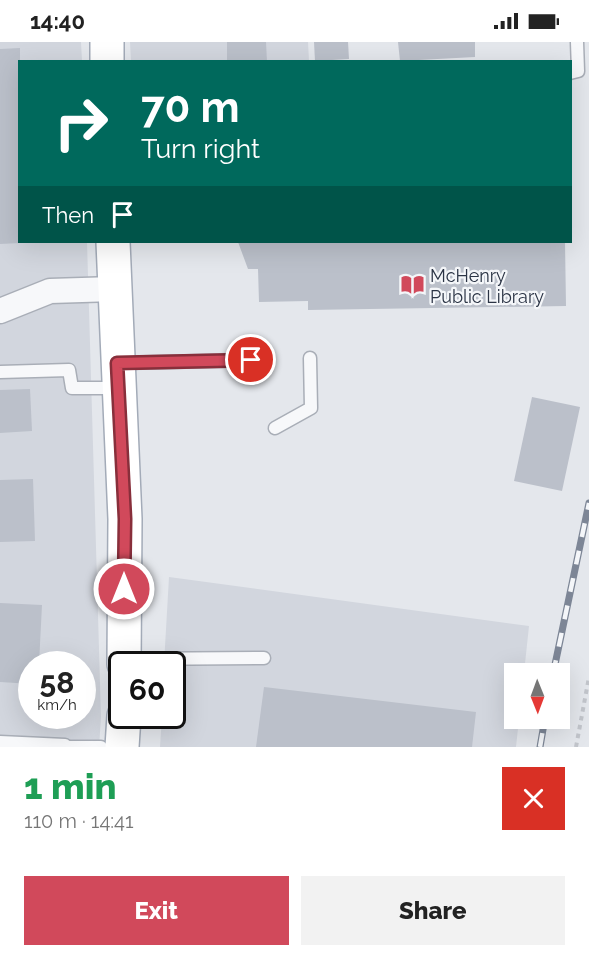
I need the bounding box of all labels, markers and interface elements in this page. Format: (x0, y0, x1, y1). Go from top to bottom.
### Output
text: 14:40 (30, 8, 85, 34)
text: 70 m (141, 83, 240, 132)
icon: right (42, 84, 120, 162)
text: Turn right (141, 133, 260, 164)
icon: arrive (106, 198, 139, 231)
text: Then (42, 202, 94, 228)
place label: McHenry Public Library (430, 265, 544, 307)
library icon: McHenry Public Library (399, 272, 425, 298)
pin (225, 334, 276, 385)
icon: arrive (234, 343, 267, 376)
position arrow (92, 557, 156, 621)
speed limit sign: 60 (108, 651, 186, 729)
north arrow (504, 663, 570, 729)
map controls (504, 663, 570, 729)
text: 58 (40, 665, 74, 700)
text: km/h (37, 696, 77, 714)
text: 1 min (24, 765, 116, 807)
button: close (502, 767, 565, 830)
text: 110 m · 14:41 (24, 809, 134, 833)
button: Exit (24, 876, 289, 945)
button: Share (301, 876, 565, 945)

